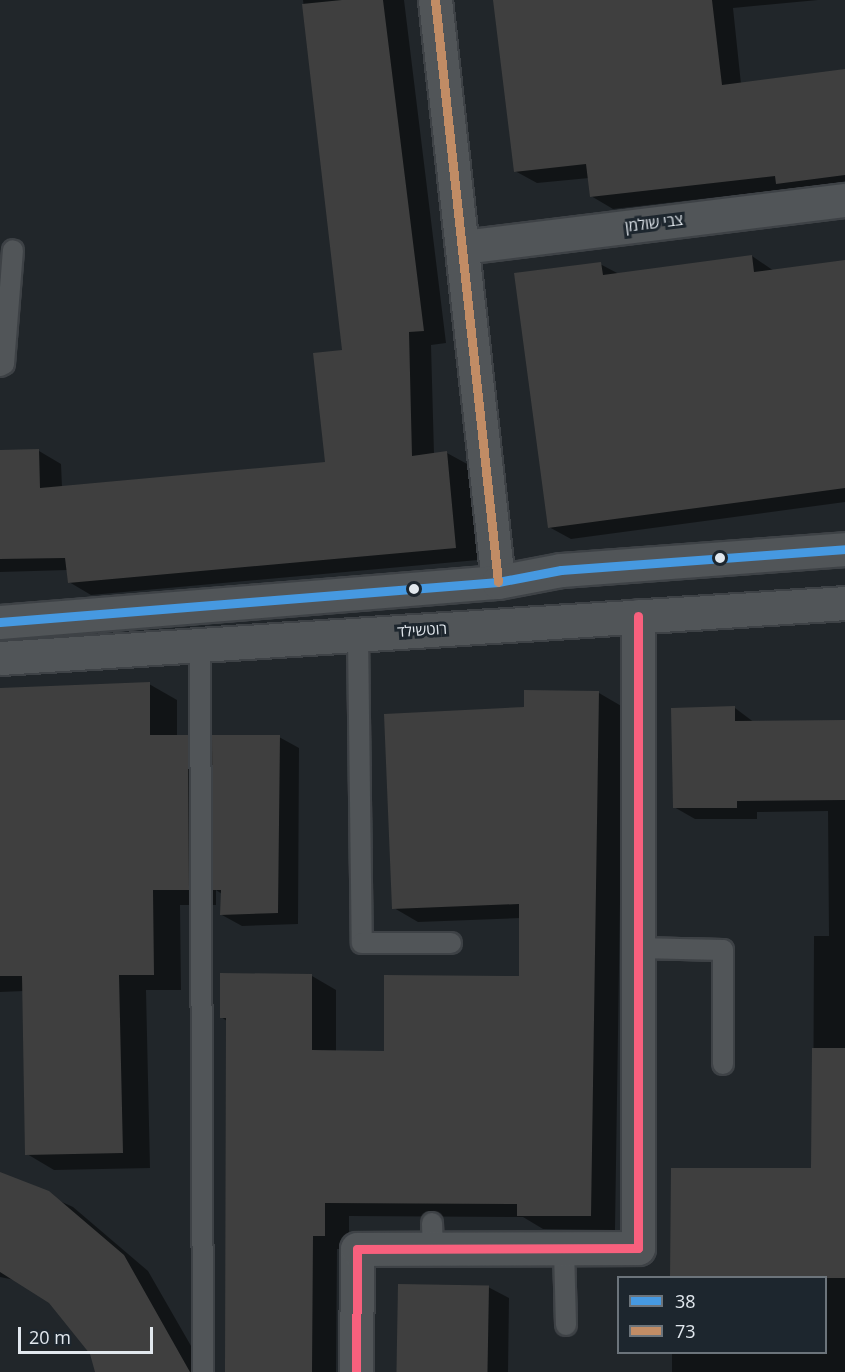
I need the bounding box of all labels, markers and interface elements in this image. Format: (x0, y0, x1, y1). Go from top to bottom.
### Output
street label: צבי שולמן (624, 211, 684, 235)
unlabelled marker (714, 552, 726, 564)
unlabelled marker (408, 583, 420, 595)
street label: רוטשילד (397, 619, 447, 641)
legend (617, 1276, 827, 1354)
text: 38 (675, 1289, 696, 1313)
scale bar (21, 1315, 156, 1353)
text: 73 (675, 1319, 696, 1343)
text: 20 m (29, 1325, 71, 1349)

